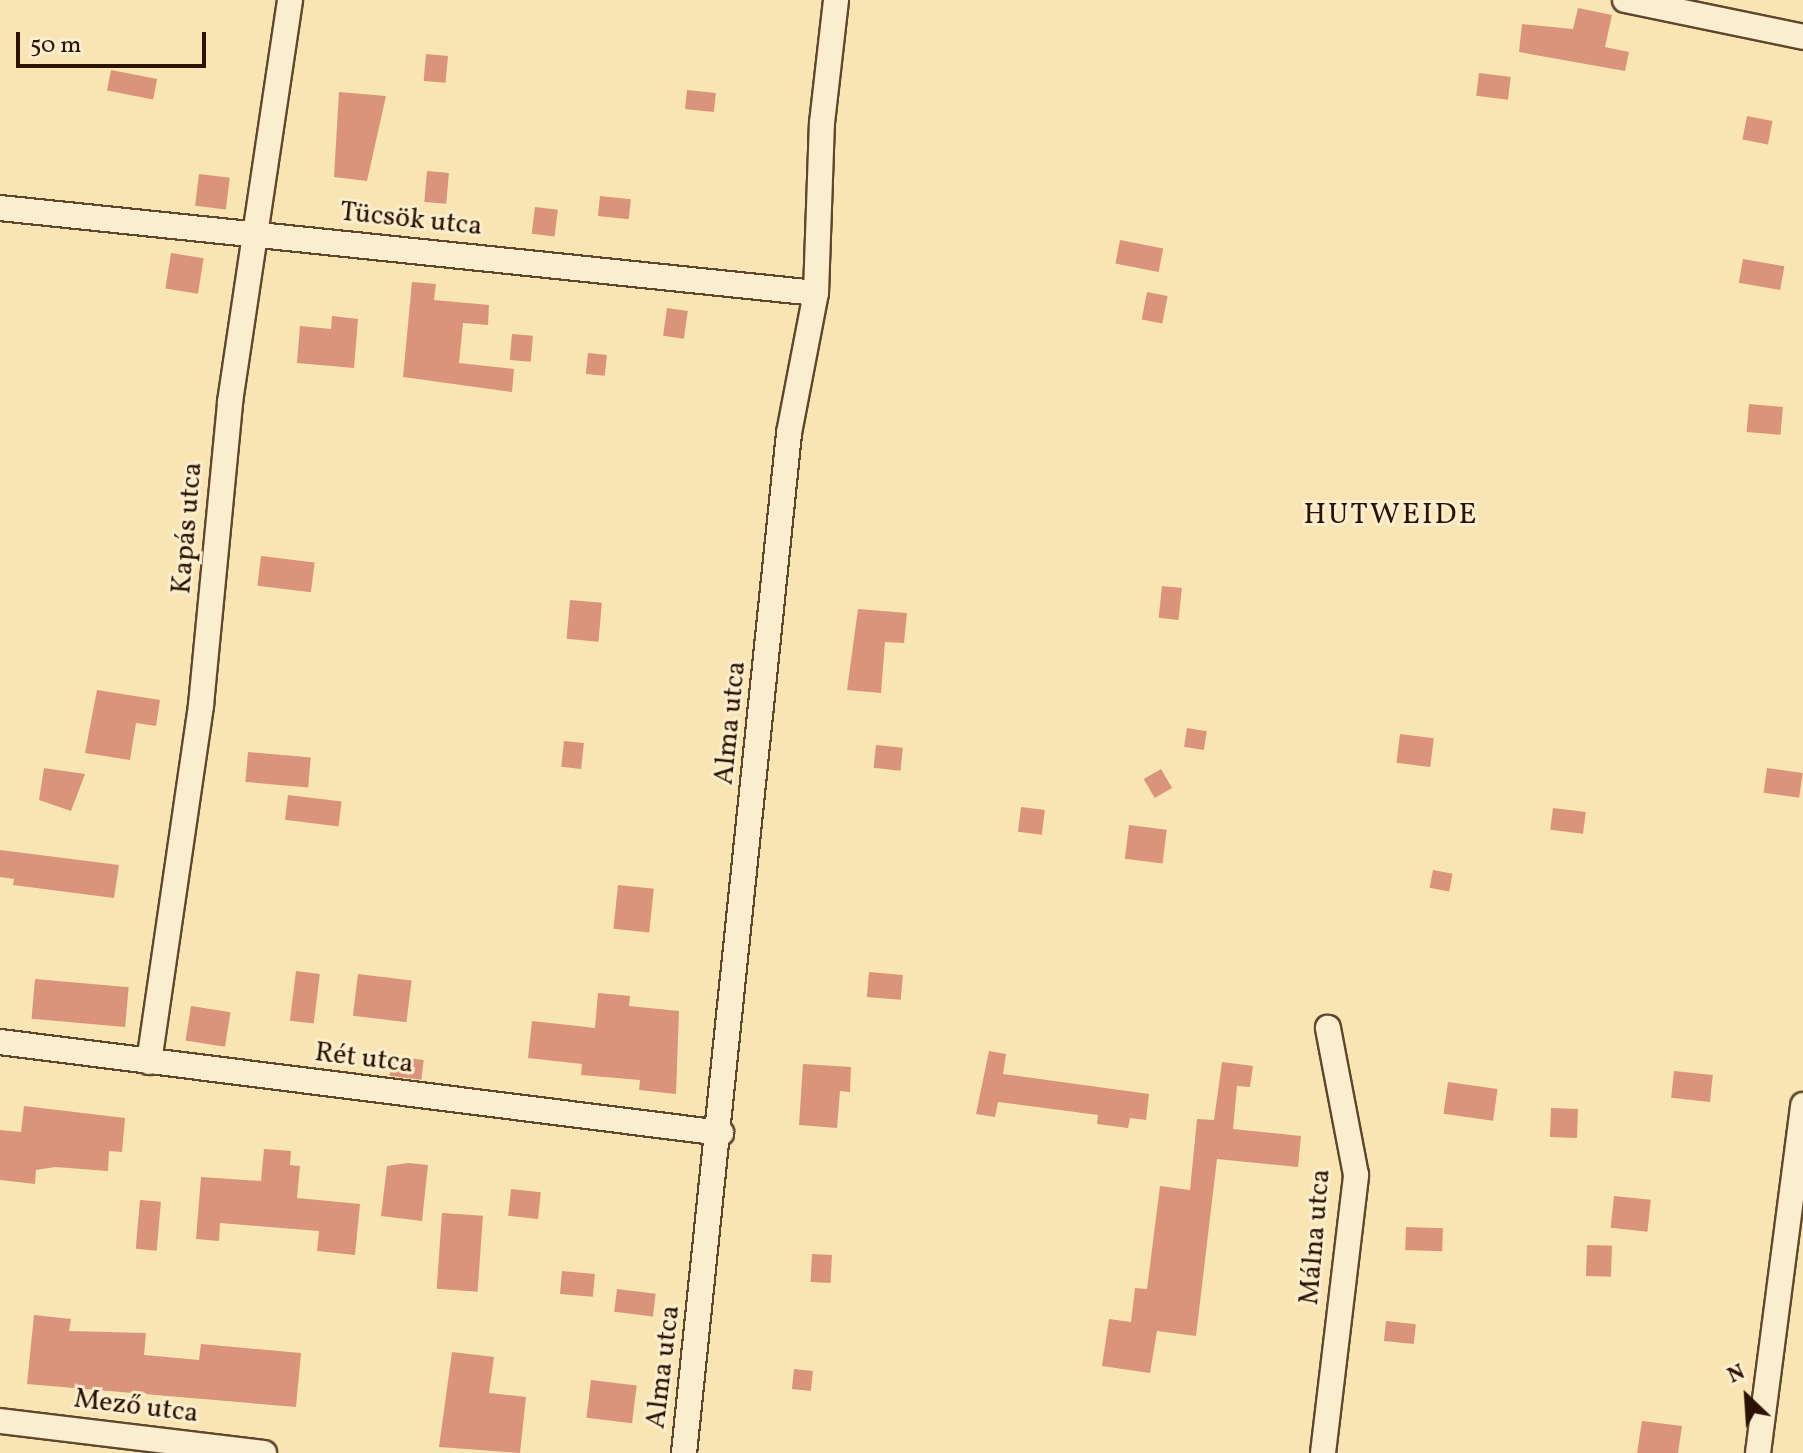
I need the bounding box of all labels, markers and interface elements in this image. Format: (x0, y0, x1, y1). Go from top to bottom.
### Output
scale bar (20, 16, 210, 66)
text: 50 m (30, 29, 82, 63)
street label: Tücsök utca (338, 196, 484, 244)
street label: Kapás utca (165, 461, 211, 595)
district label: HUTWEIDE (1303, 497, 1479, 533)
street label: Alma utca (708, 659, 754, 787)
street label: Rét utca (313, 1036, 415, 1082)
street label: Málna utca (1293, 1168, 1339, 1306)
street label: Alma utca (640, 1303, 688, 1431)
north arrow (1707, 1357, 1787, 1437)
text: N (1723, 1357, 1750, 1392)
street label: Mező utca (72, 1383, 200, 1431)

